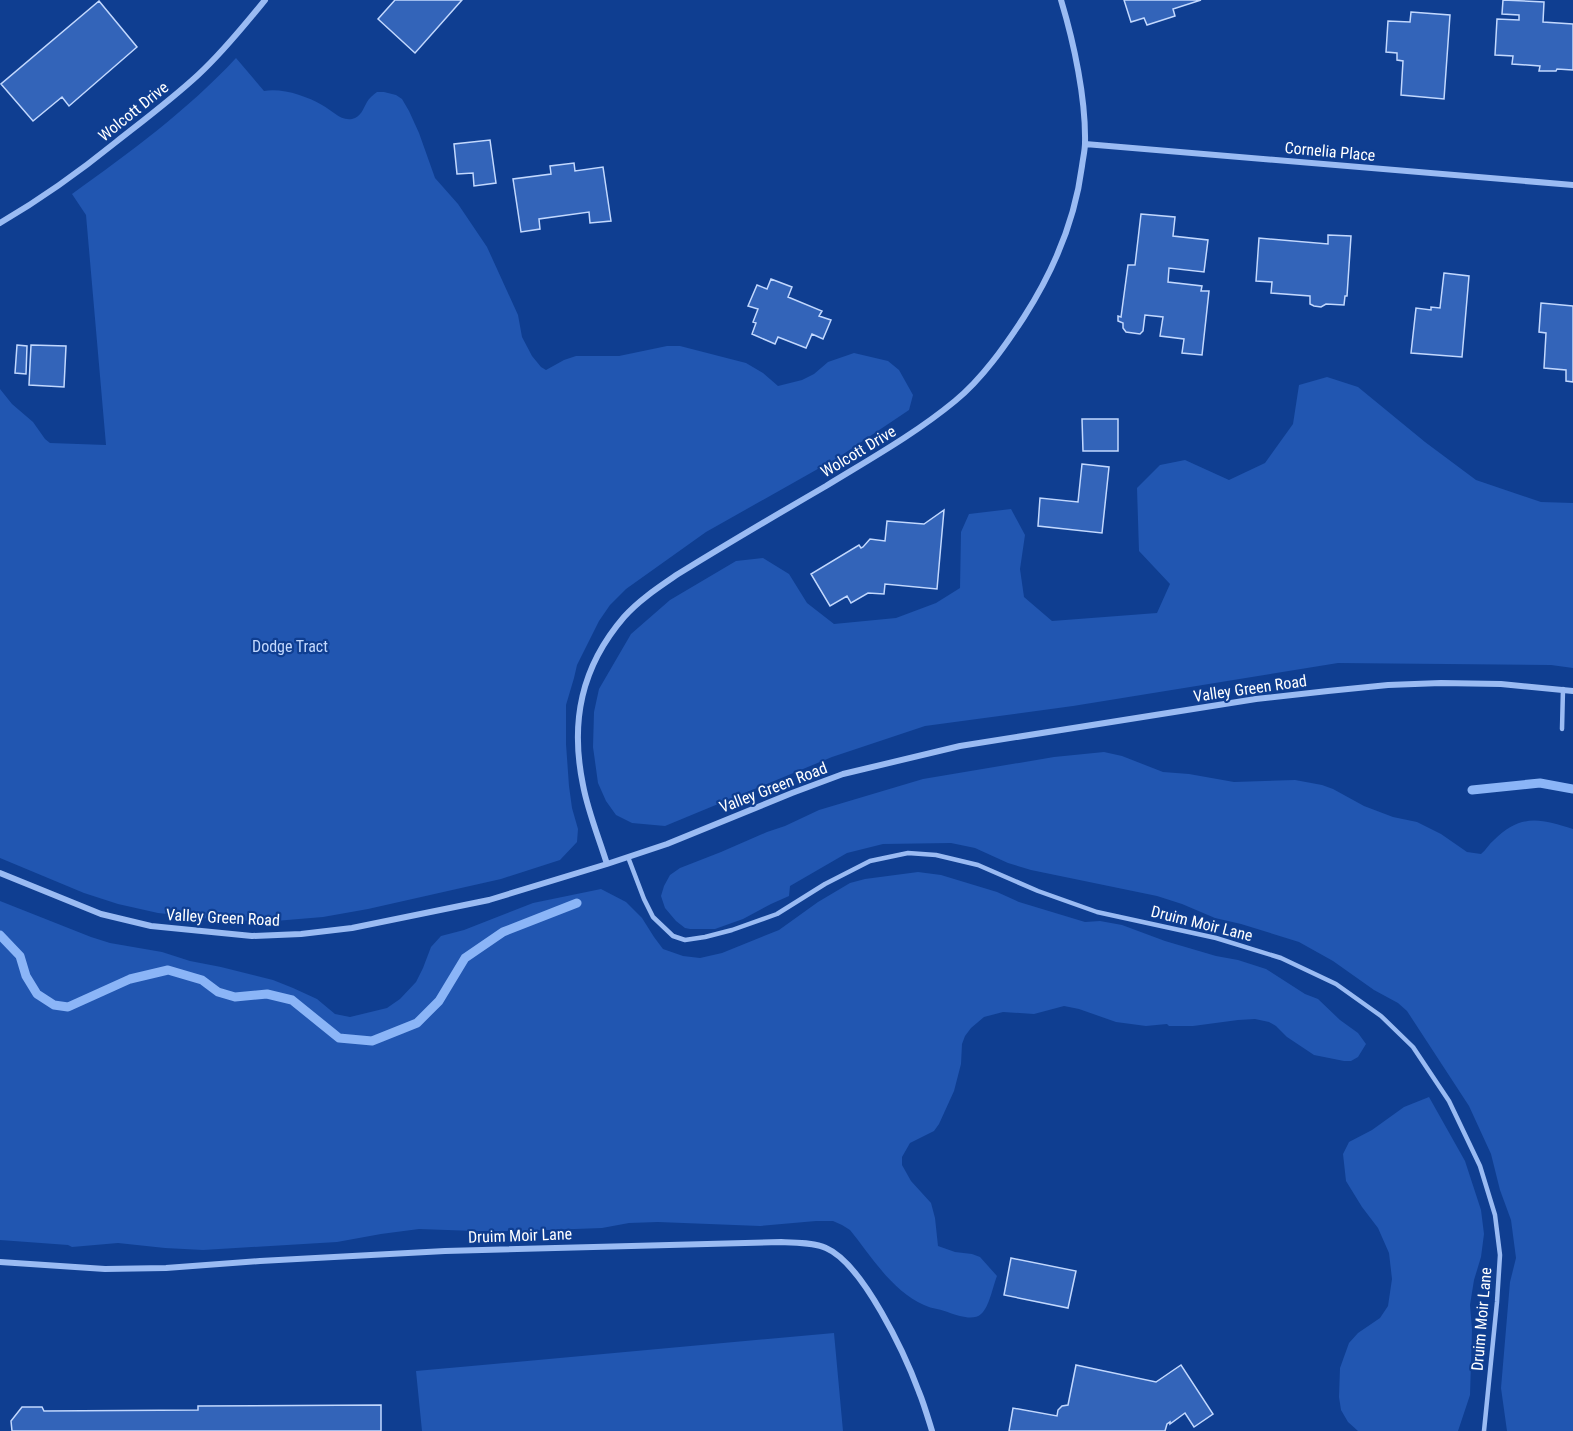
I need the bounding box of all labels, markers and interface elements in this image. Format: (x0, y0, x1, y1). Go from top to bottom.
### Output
street label: Wolcott Drive (95, 78, 172, 145)
street label: Cornelia Place (1284, 138, 1376, 165)
street label: Wolcott Drive (817, 422, 899, 481)
park label: Dodge Tract (252, 637, 328, 656)
street label: Valley Green Road (1192, 671, 1308, 706)
street label: Valley Green Road (717, 758, 830, 817)
street label: Druim Moir Lane (1149, 902, 1255, 945)
street label: Valley Green Road (166, 905, 280, 930)
street label: Druim Moir Lane (468, 1224, 572, 1247)
street label: Druim Moir Lane (1468, 1266, 1495, 1372)

